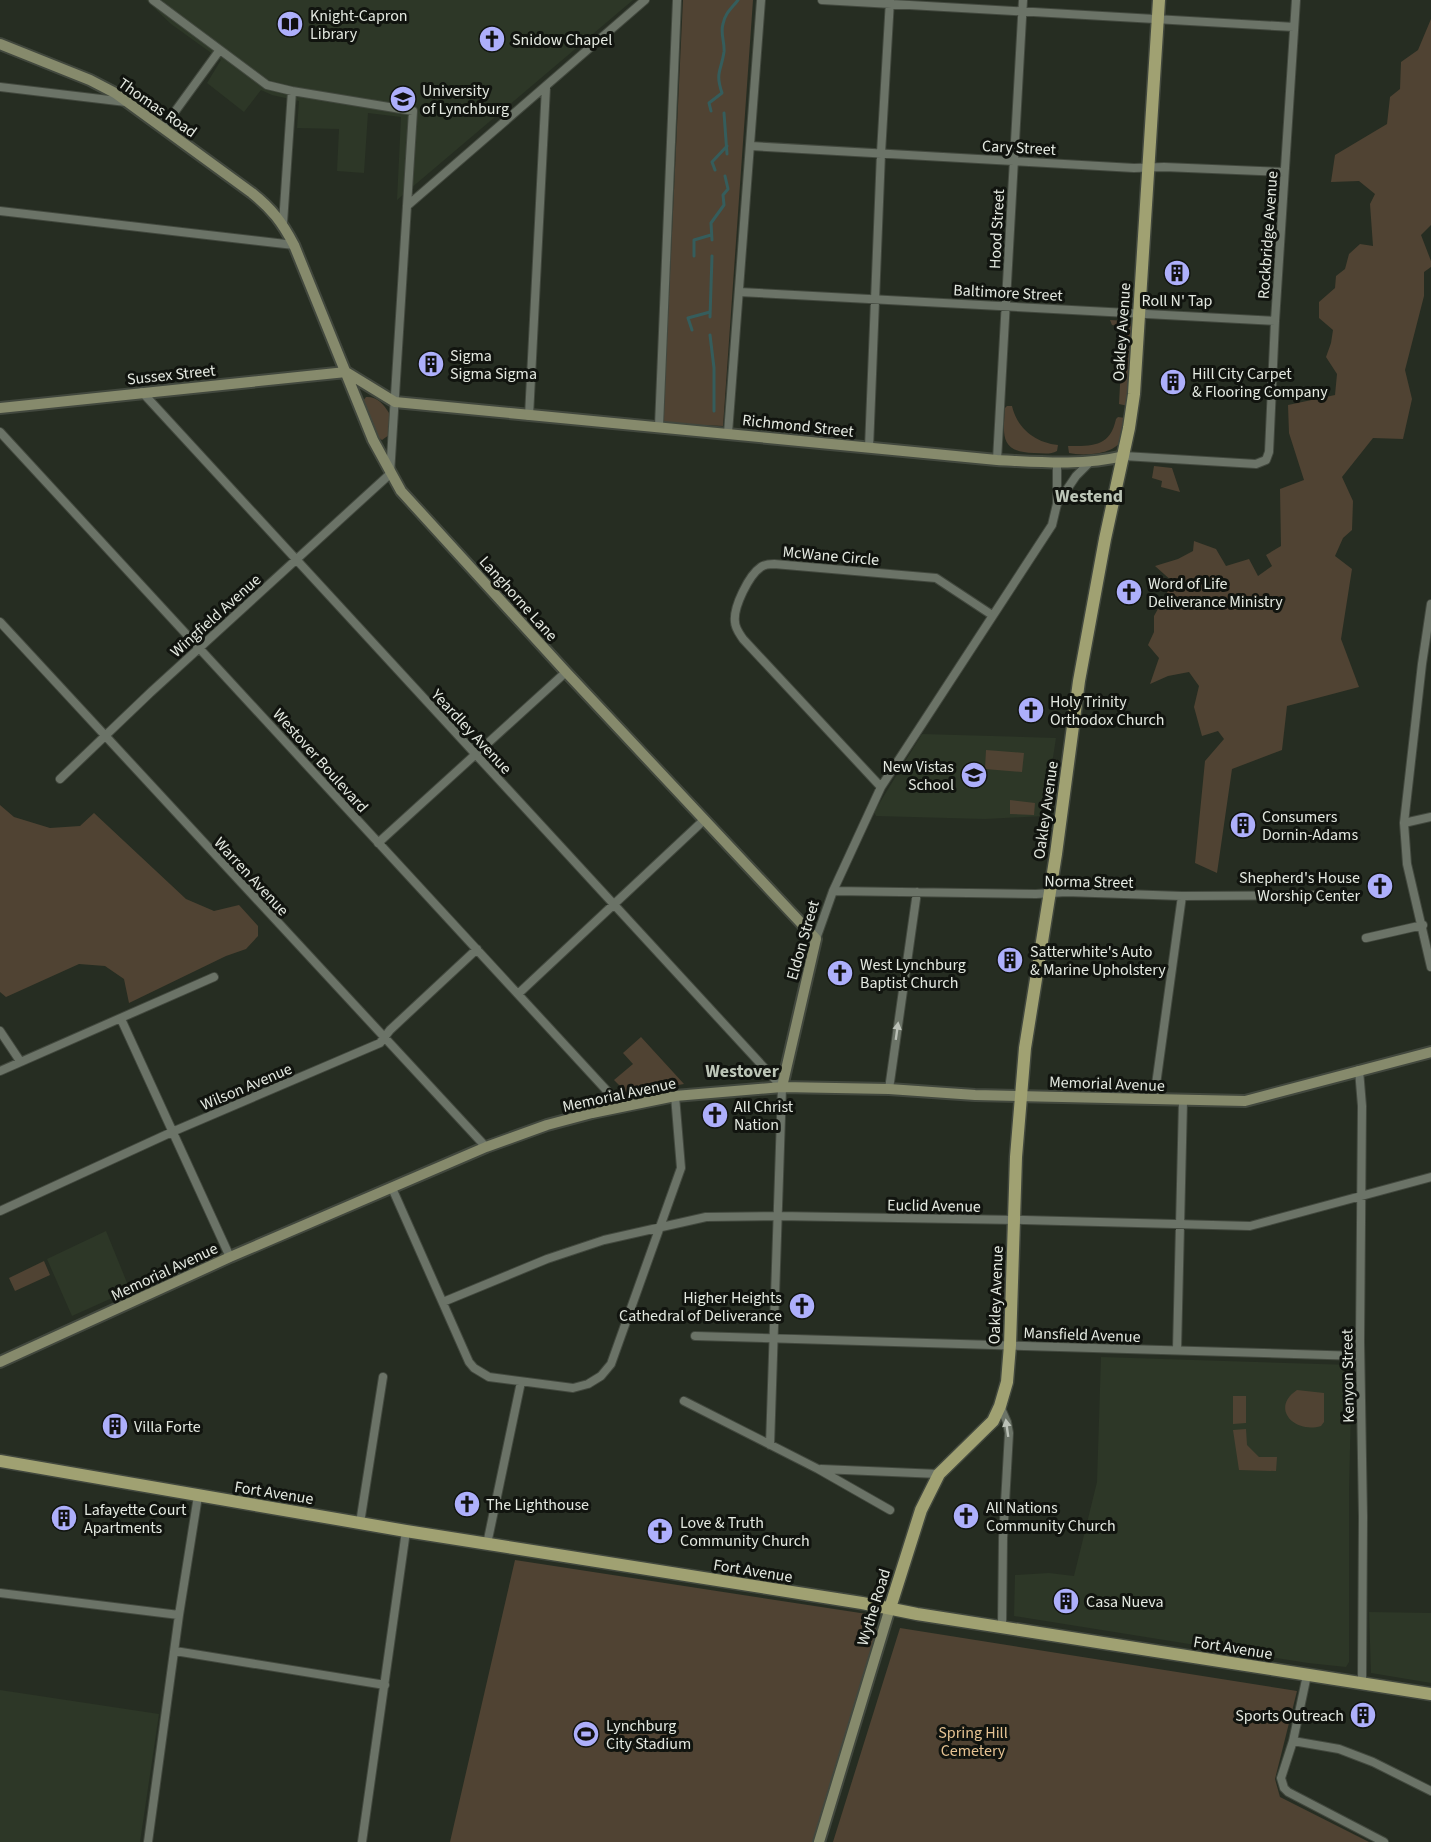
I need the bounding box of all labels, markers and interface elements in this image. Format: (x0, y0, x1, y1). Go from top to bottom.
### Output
place label: Knight-Capron Library (310, 5, 408, 45)
library icon: Knight-Capron Library (275, 9, 305, 39)
church icon: Snidow Chapel (477, 24, 507, 54)
place label: Snidow Chapel (512, 29, 612, 51)
street label: Thomas Road (114, 73, 201, 143)
place label: University of Lynchburg (422, 80, 509, 120)
school or university icon: University of Lynchburg (388, 84, 418, 114)
street label: Cary Street (981, 135, 1057, 161)
street label: Rockbridge Avenue (1253, 170, 1283, 300)
street label: Hood Street (984, 188, 1010, 270)
building icon: Roll N' Tap (1162, 258, 1192, 288)
street label: Baltimore Street (953, 279, 1064, 307)
street label: Oakley Avenue (1108, 282, 1136, 382)
place label: Roll N' Tap (1142, 290, 1213, 312)
place label: Sigma Sigma Sigma (450, 345, 537, 385)
building icon: Sigma Sigma Sigma (416, 349, 446, 379)
street label: Sussex Street (126, 359, 217, 391)
place label: Hill City Carpet & Flooring Company (1192, 363, 1328, 403)
building icon: Hill City Carpet & Flooring Company (1158, 367, 1188, 397)
street label: Richmond Street (741, 409, 855, 443)
district label: Westend (1055, 484, 1123, 509)
street label: McWane Circle (782, 541, 880, 571)
street label: Langhorne Lane (474, 551, 563, 646)
street label: Wingfield Avenue (165, 569, 266, 663)
place label: Word of Life Deliverance Ministry (1148, 573, 1283, 613)
church icon: Word of Life Deliverance Ministry (1114, 577, 1144, 607)
street label: Yeardley Avenue (425, 684, 517, 779)
place label: Holy Trinity Orthodox Church (1050, 691, 1165, 731)
church icon: Holy Trinity Orthodox Church (1016, 695, 1046, 725)
street label: Westover Boulevard (268, 704, 373, 818)
place label: New Vistas School (883, 756, 954, 796)
school or university icon: New Vistas School (959, 760, 989, 790)
street label: Oakley Avenue (1028, 760, 1064, 861)
place label: Consumers Dornin-Adams (1262, 806, 1358, 846)
building icon: Consumers Dornin-Adams (1228, 810, 1258, 840)
street label: Warren Avenue (209, 832, 294, 921)
place label: Shepherd's House Worship Center (1239, 867, 1360, 907)
street label: Norma Street (1044, 870, 1134, 894)
church icon: Shepherd's House Worship Center (1365, 871, 1395, 901)
street label: Eldon Street (781, 897, 825, 983)
place label: Satterwhite's Auto & Marine Upholstery (1030, 941, 1166, 981)
building icon: Satterwhite's Auto & Marine Upholstery (995, 945, 1025, 975)
place label: West Lynchburg Baptist Church (860, 954, 966, 994)
church icon: West Lynchburg Baptist Church (825, 958, 855, 988)
one-way arrow (892, 1022, 901, 1041)
street label: Wilson Avenue (197, 1058, 295, 1116)
district label: Westover (705, 1059, 780, 1084)
street label: Memorial Avenue (1049, 1071, 1165, 1097)
street label: Memorial Avenue (560, 1072, 678, 1118)
place label: All Christ Nation (734, 1096, 794, 1136)
church icon: All Christ Nation (700, 1100, 730, 1130)
street label: Euclid Avenue (887, 1194, 981, 1218)
street label: Memorial Avenue (107, 1237, 222, 1306)
street label: Oakley Avenue (983, 1245, 1009, 1345)
place label: Higher Heights Cathedral of Deliverance (619, 1287, 782, 1327)
church icon: Higher Heights Cathedral of Deliverance (787, 1291, 817, 1321)
street label: Mansfield Avenue (1023, 1322, 1141, 1348)
street label: Kenyon Street (1336, 1328, 1360, 1423)
building icon: Villa Forte (100, 1411, 130, 1441)
place label: Villa Forte (134, 1416, 201, 1438)
one-way arrow (1002, 1418, 1011, 1437)
street label: Fort Avenue (233, 1476, 315, 1510)
church icon: The Lighthouse (452, 1489, 482, 1519)
place label: The Lighthouse (486, 1494, 589, 1516)
place label: All Nations Community Church (986, 1497, 1116, 1537)
place label: Lafayette Court Apartments (84, 1499, 187, 1539)
church icon: All Nations Community Church (951, 1501, 981, 1531)
building icon: Lafayette Court Apartments (49, 1503, 79, 1533)
place label: Love & Truth Community Church (680, 1512, 810, 1552)
church icon: Love & Truth Community Church (645, 1516, 675, 1546)
street label: Fort Avenue (712, 1554, 794, 1588)
street label: Wythe Road (852, 1566, 896, 1649)
building icon: Casa Nueva (1051, 1586, 1081, 1616)
place label: Casa Nueva (1086, 1591, 1163, 1613)
street label: Fort Avenue (1192, 1631, 1274, 1665)
building icon: Sports Outreach (1348, 1700, 1378, 1730)
place label: Sports Outreach (1235, 1705, 1344, 1727)
place label: Lynchburg City Stadium (606, 1715, 691, 1755)
sports icon: Lynchburg City Stadium (571, 1719, 601, 1749)
park label: Spring Hill Cemetery (938, 1722, 1008, 1762)

